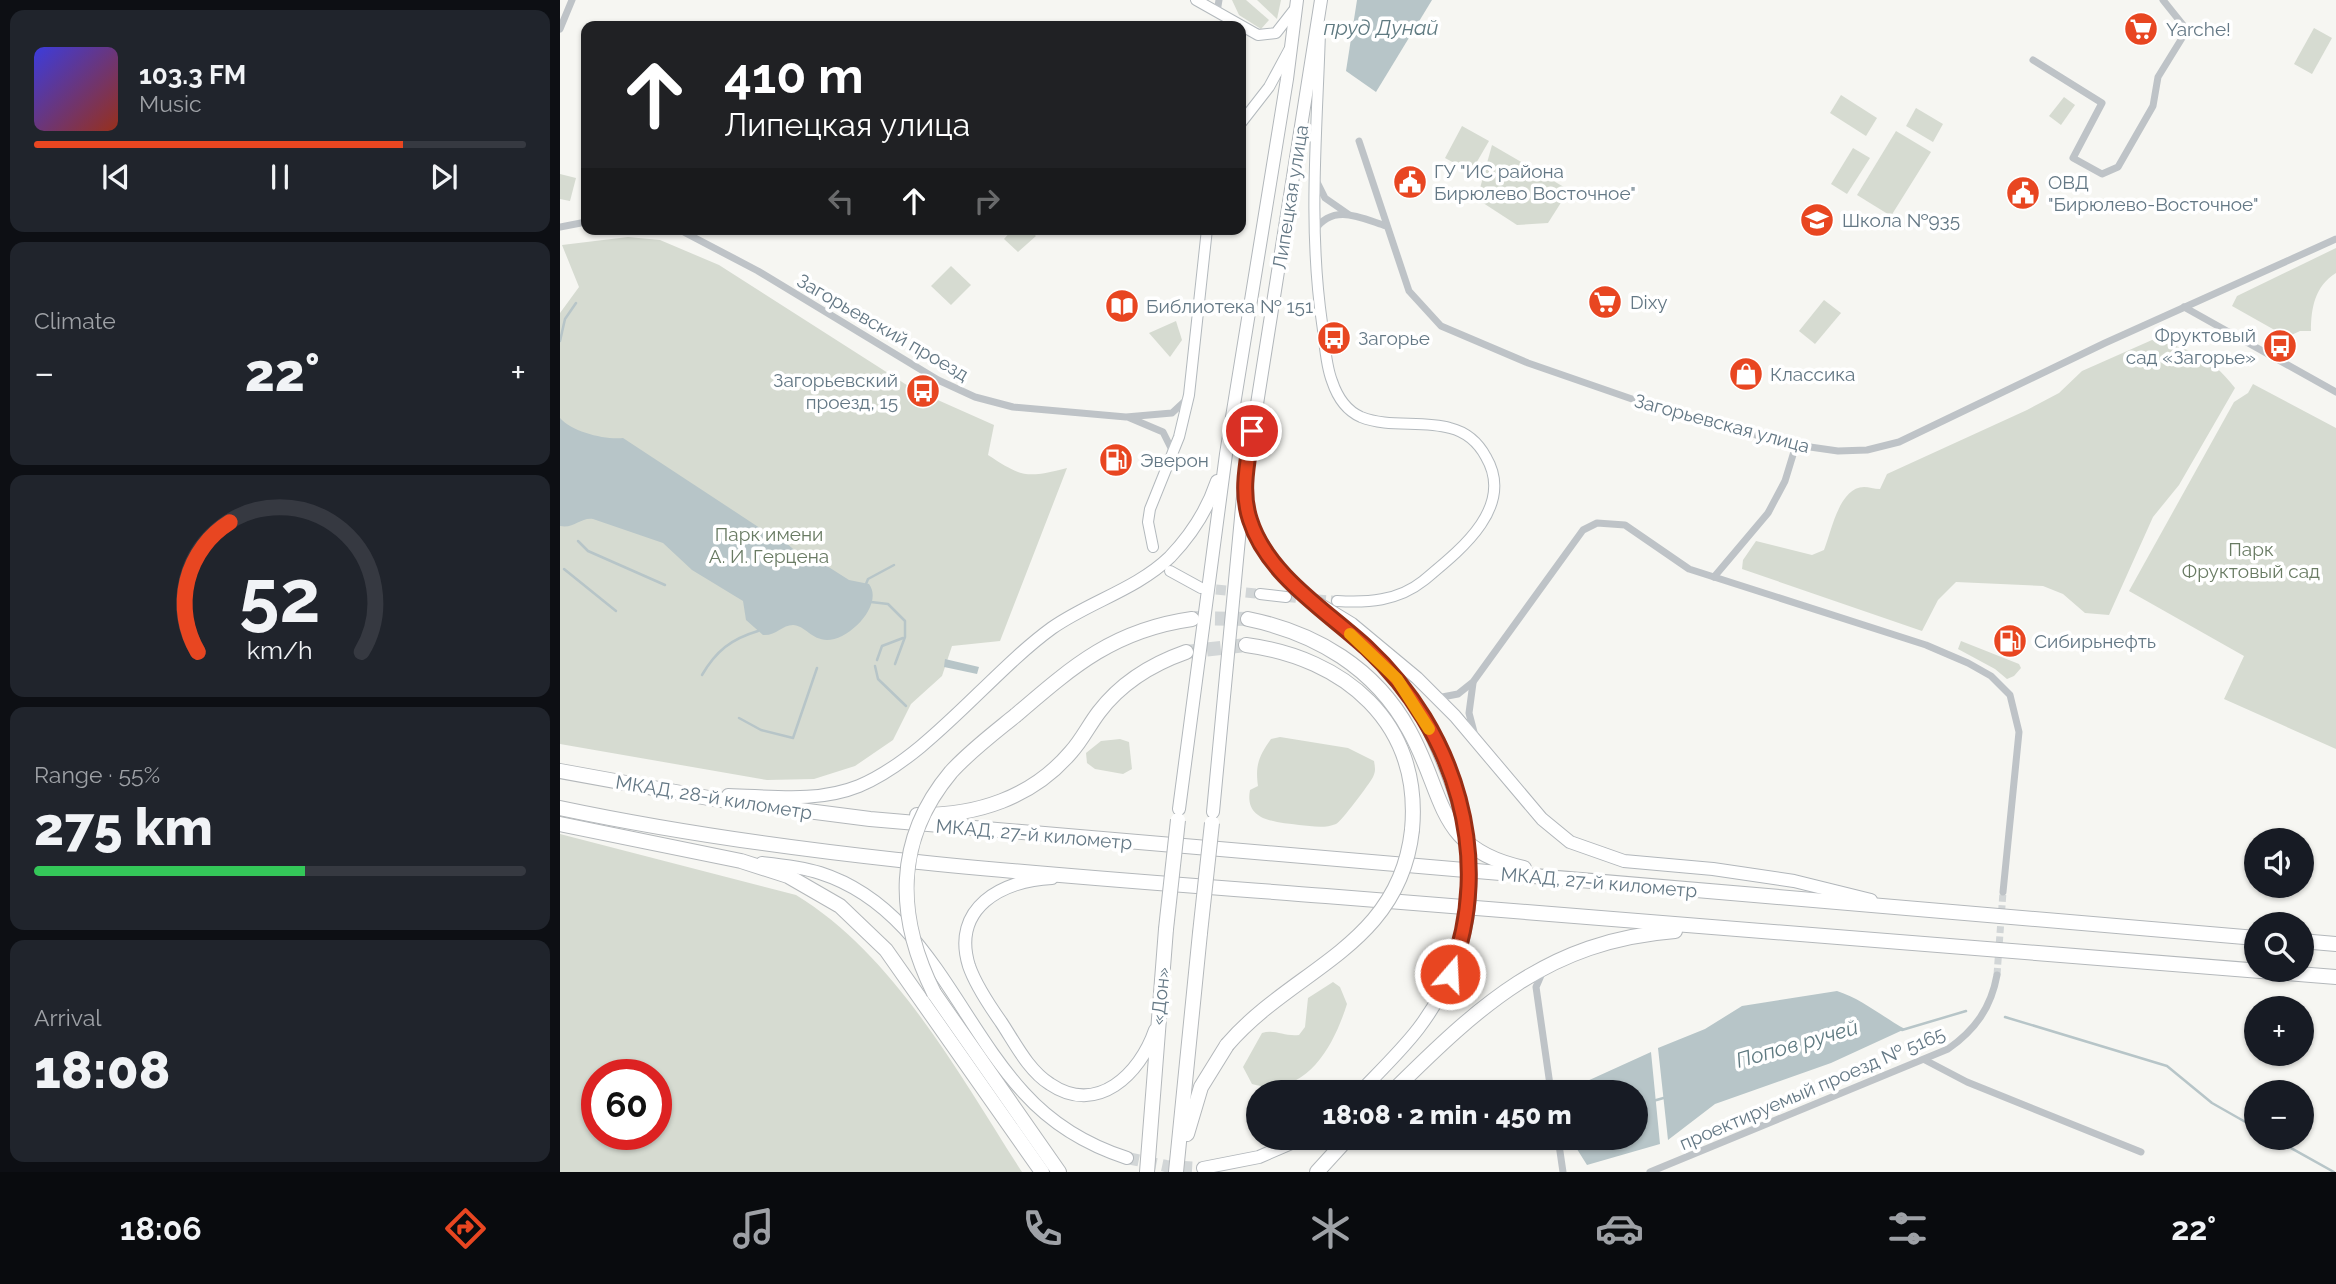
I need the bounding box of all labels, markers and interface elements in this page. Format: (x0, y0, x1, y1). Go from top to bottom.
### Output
supermarket icon: Yarche! (2122, 10, 2160, 48)
water label: пруд Дунай (1324, 15, 1438, 40)
place label: Yarche! (2166, 18, 2231, 40)
text: 410 m (724, 47, 864, 104)
icon: ahead (609, 49, 700, 140)
text: 103.3 FM (139, 60, 246, 90)
text: Music (139, 90, 202, 117)
text: Липецкая улица (724, 106, 970, 143)
street label: Липецкая улица (1268, 123, 1312, 271)
icon: previous (97, 158, 135, 196)
icon: pause (261, 158, 299, 196)
icon: next (425, 158, 463, 196)
place label: ГУ "ИС района Бирюлево Восточное" (1434, 160, 1636, 204)
public building icon: ГУ "ИС района Бирюлево Восточное" (1391, 163, 1429, 201)
place label: ОВД "Бирюлево-Восточное" (2048, 171, 2259, 215)
public building icon: ОВД "Бирюлево-Восточное" (2004, 174, 2042, 212)
icon: left (822, 182, 860, 220)
icon: ahead (895, 182, 933, 220)
icon: right (968, 182, 1006, 220)
school or university icon: Школа №935 (1798, 201, 1836, 239)
place label: Школа №935 (1842, 209, 1960, 231)
street label: Загорьевский проезд (793, 269, 973, 385)
supermarket icon: Dixy (1586, 283, 1624, 321)
library icon: Библиотека № 151 (1103, 287, 1141, 325)
place label: Dixy (1630, 291, 1668, 313)
place label: Библиотека № 151 (1146, 295, 1313, 317)
text: Climate (34, 307, 116, 334)
bus stop icon: Загорье (1315, 319, 1353, 357)
place label: Фруктовый сад «Загорье» (2126, 324, 2256, 368)
place label: Загорье (1358, 327, 1430, 349)
bus stop icon: Фруктовый сад «Загорье» (2261, 327, 2299, 365)
text: 22° (245, 342, 320, 403)
text: − (34, 350, 54, 395)
text: + (510, 350, 526, 395)
shop icon: Классика (1727, 355, 1765, 393)
place label: Классика (1770, 363, 1855, 385)
place label: Загорьевский проезд, 15 (773, 369, 898, 413)
bus stop icon: Загорьевский проезд, 15 (904, 372, 942, 410)
street label: Загорьевская улица (1632, 389, 1812, 457)
pin (1222, 401, 1282, 461)
icon: arrive (1233, 412, 1271, 450)
fuel station icon: Эверон (1097, 441, 1135, 479)
place label: Эверон (1140, 449, 1209, 471)
park label: Парк имени А. И. Герцена (709, 523, 829, 567)
park label: Парк Фруктовый сад (2182, 538, 2320, 582)
text: 52 (239, 554, 321, 639)
fuel station icon: Сибирьнефть (1991, 622, 2029, 660)
place label: Сибирьнефть (2034, 630, 2156, 652)
text: km/h (247, 635, 313, 665)
text: Range · 55% (34, 761, 160, 788)
street label: МКАД, 28-й километр (614, 771, 814, 823)
text: 275 km (34, 796, 213, 857)
street label: МКАД, 27-й километр (935, 814, 1133, 854)
map controls (2244, 828, 2314, 1150)
button: sound (2244, 828, 2314, 898)
street label: МКАД, 27-й километр (1500, 862, 1698, 902)
button: search (2244, 912, 2314, 982)
position arrow (1413, 937, 1487, 1011)
street label: «Дон» (1146, 966, 1174, 1026)
button: + (2244, 996, 2314, 1066)
text: Arrival (34, 1004, 101, 1031)
water label: Попов ручей (1733, 1014, 1861, 1073)
street label: проектируемый проезд № 5165 (1676, 1022, 1948, 1154)
text: 18:08 (34, 1039, 170, 1100)
speed limit sign: 60 (581, 1059, 672, 1150)
button: − (2244, 1080, 2314, 1150)
text: 18:08 · 2 min · 450 m (1322, 1100, 1572, 1130)
icon: directions (441, 1204, 490, 1253)
icon: music (729, 1204, 778, 1253)
icon: phone (1018, 1204, 1067, 1253)
icon: climate (1306, 1204, 1355, 1253)
icon: car (1595, 1204, 1644, 1253)
icon: filters (1883, 1204, 1932, 1253)
text: 18:06 (120, 1210, 202, 1247)
text: 22° (2171, 1210, 2216, 1247)

